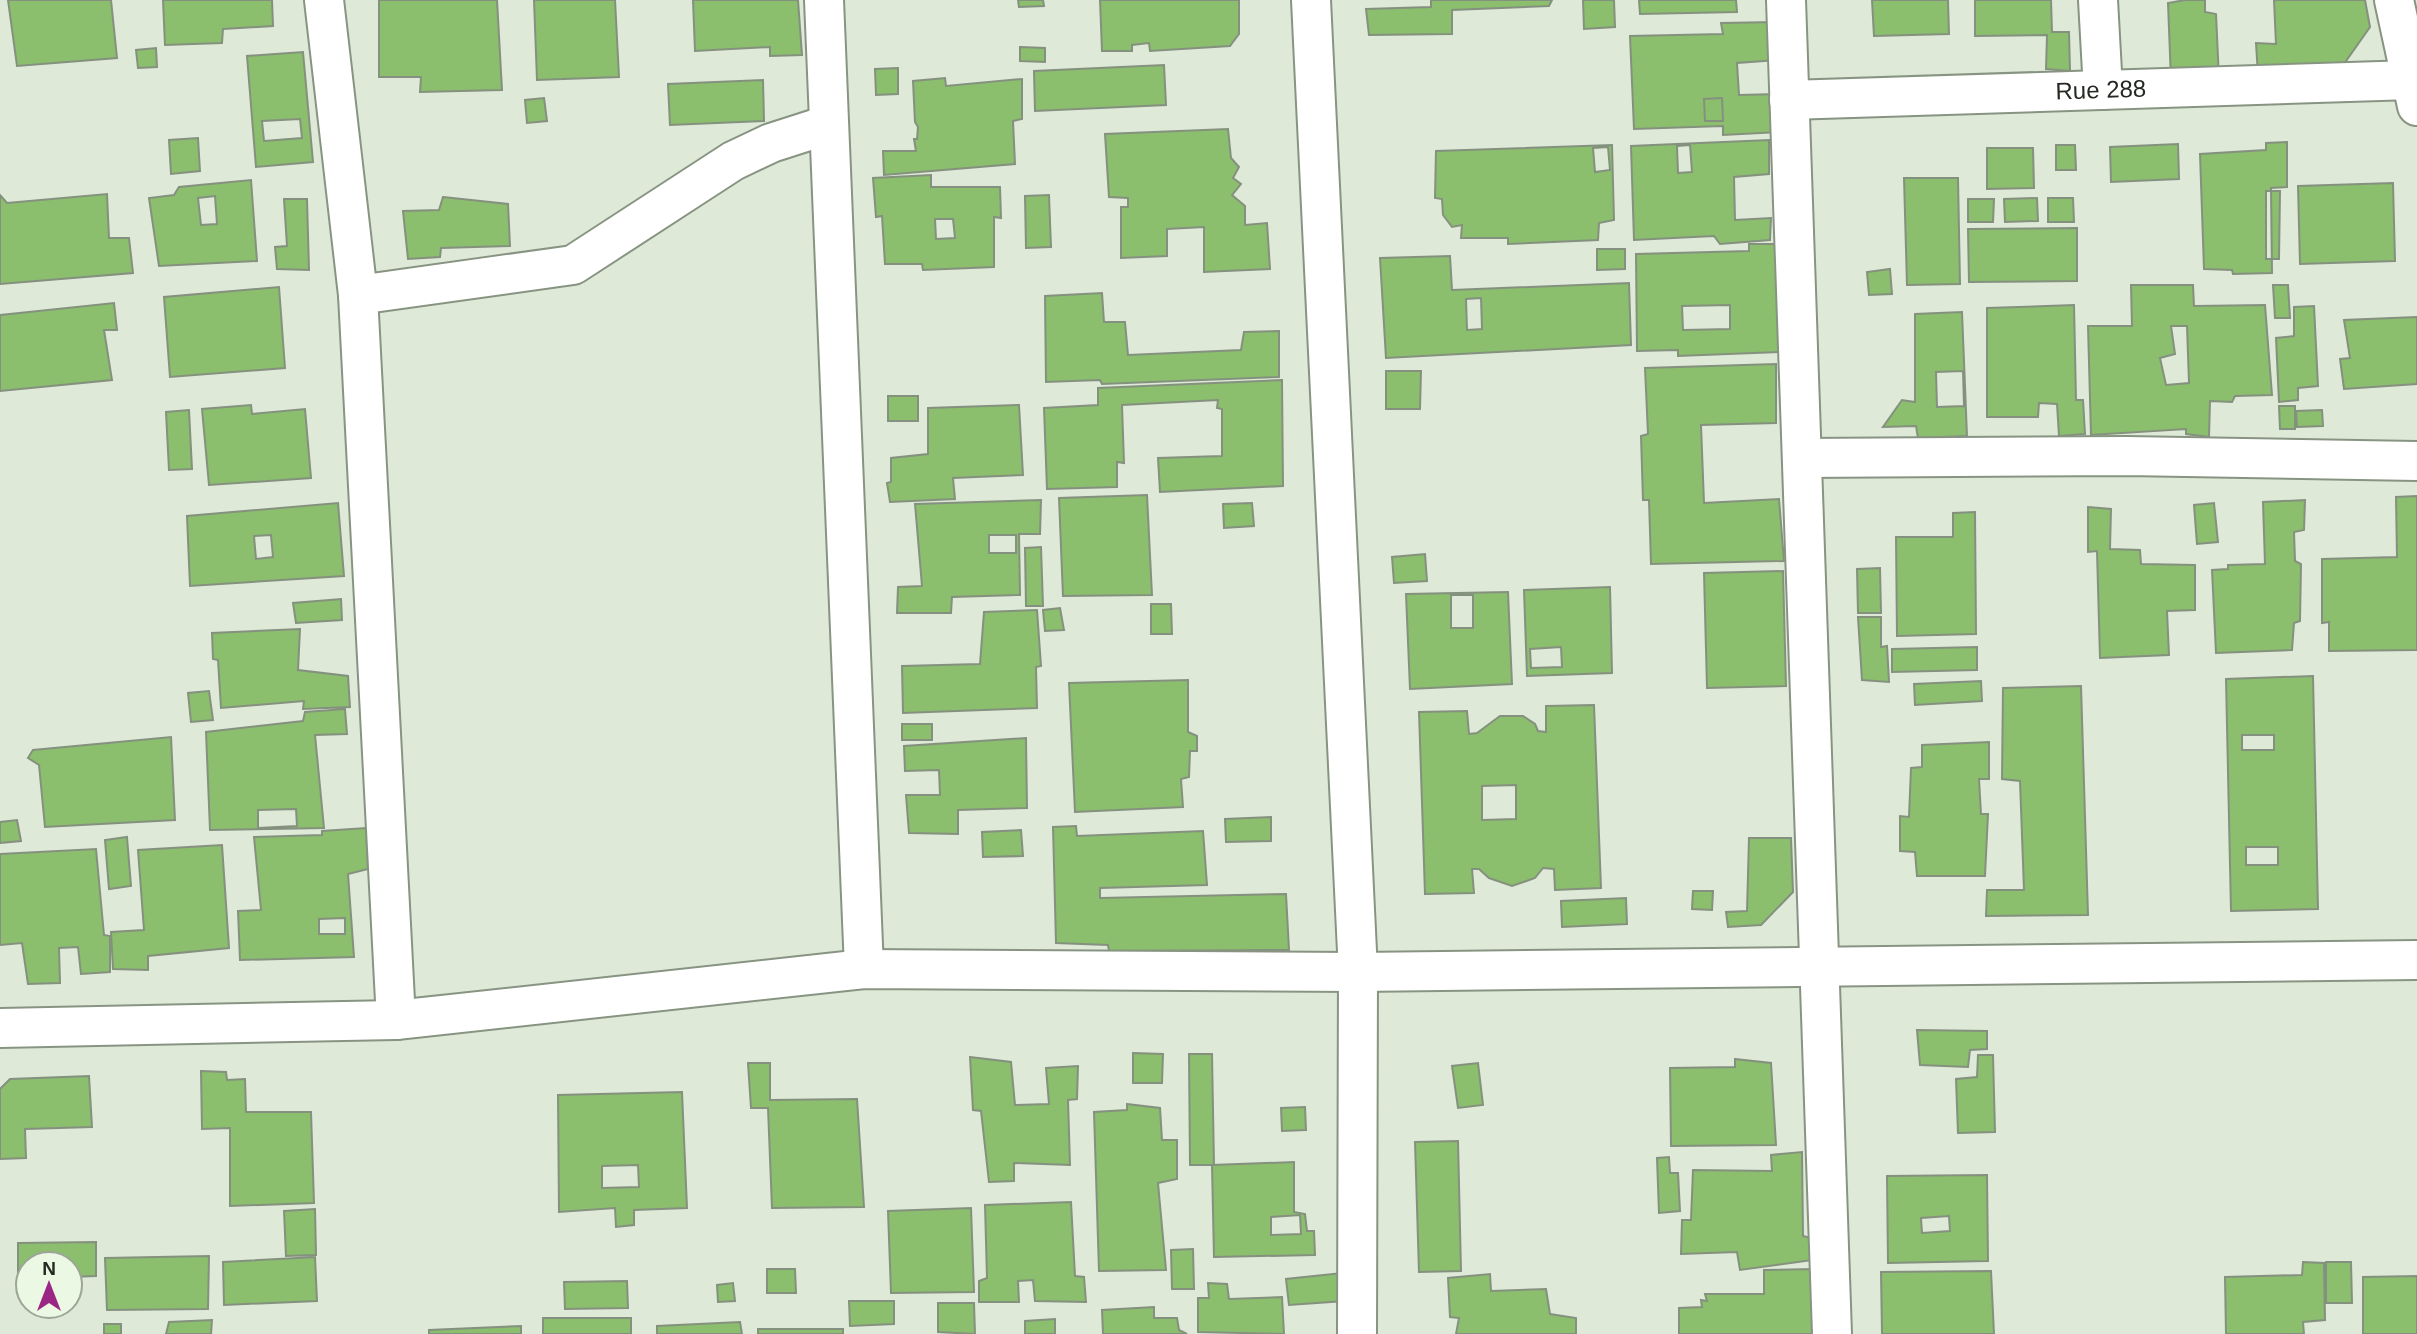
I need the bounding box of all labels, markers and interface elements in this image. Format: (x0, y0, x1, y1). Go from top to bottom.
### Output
street label: Rue 288 (2055, 75, 2147, 104)
north arrow (14, 1250, 84, 1320)
text: N (42, 1258, 56, 1279)

